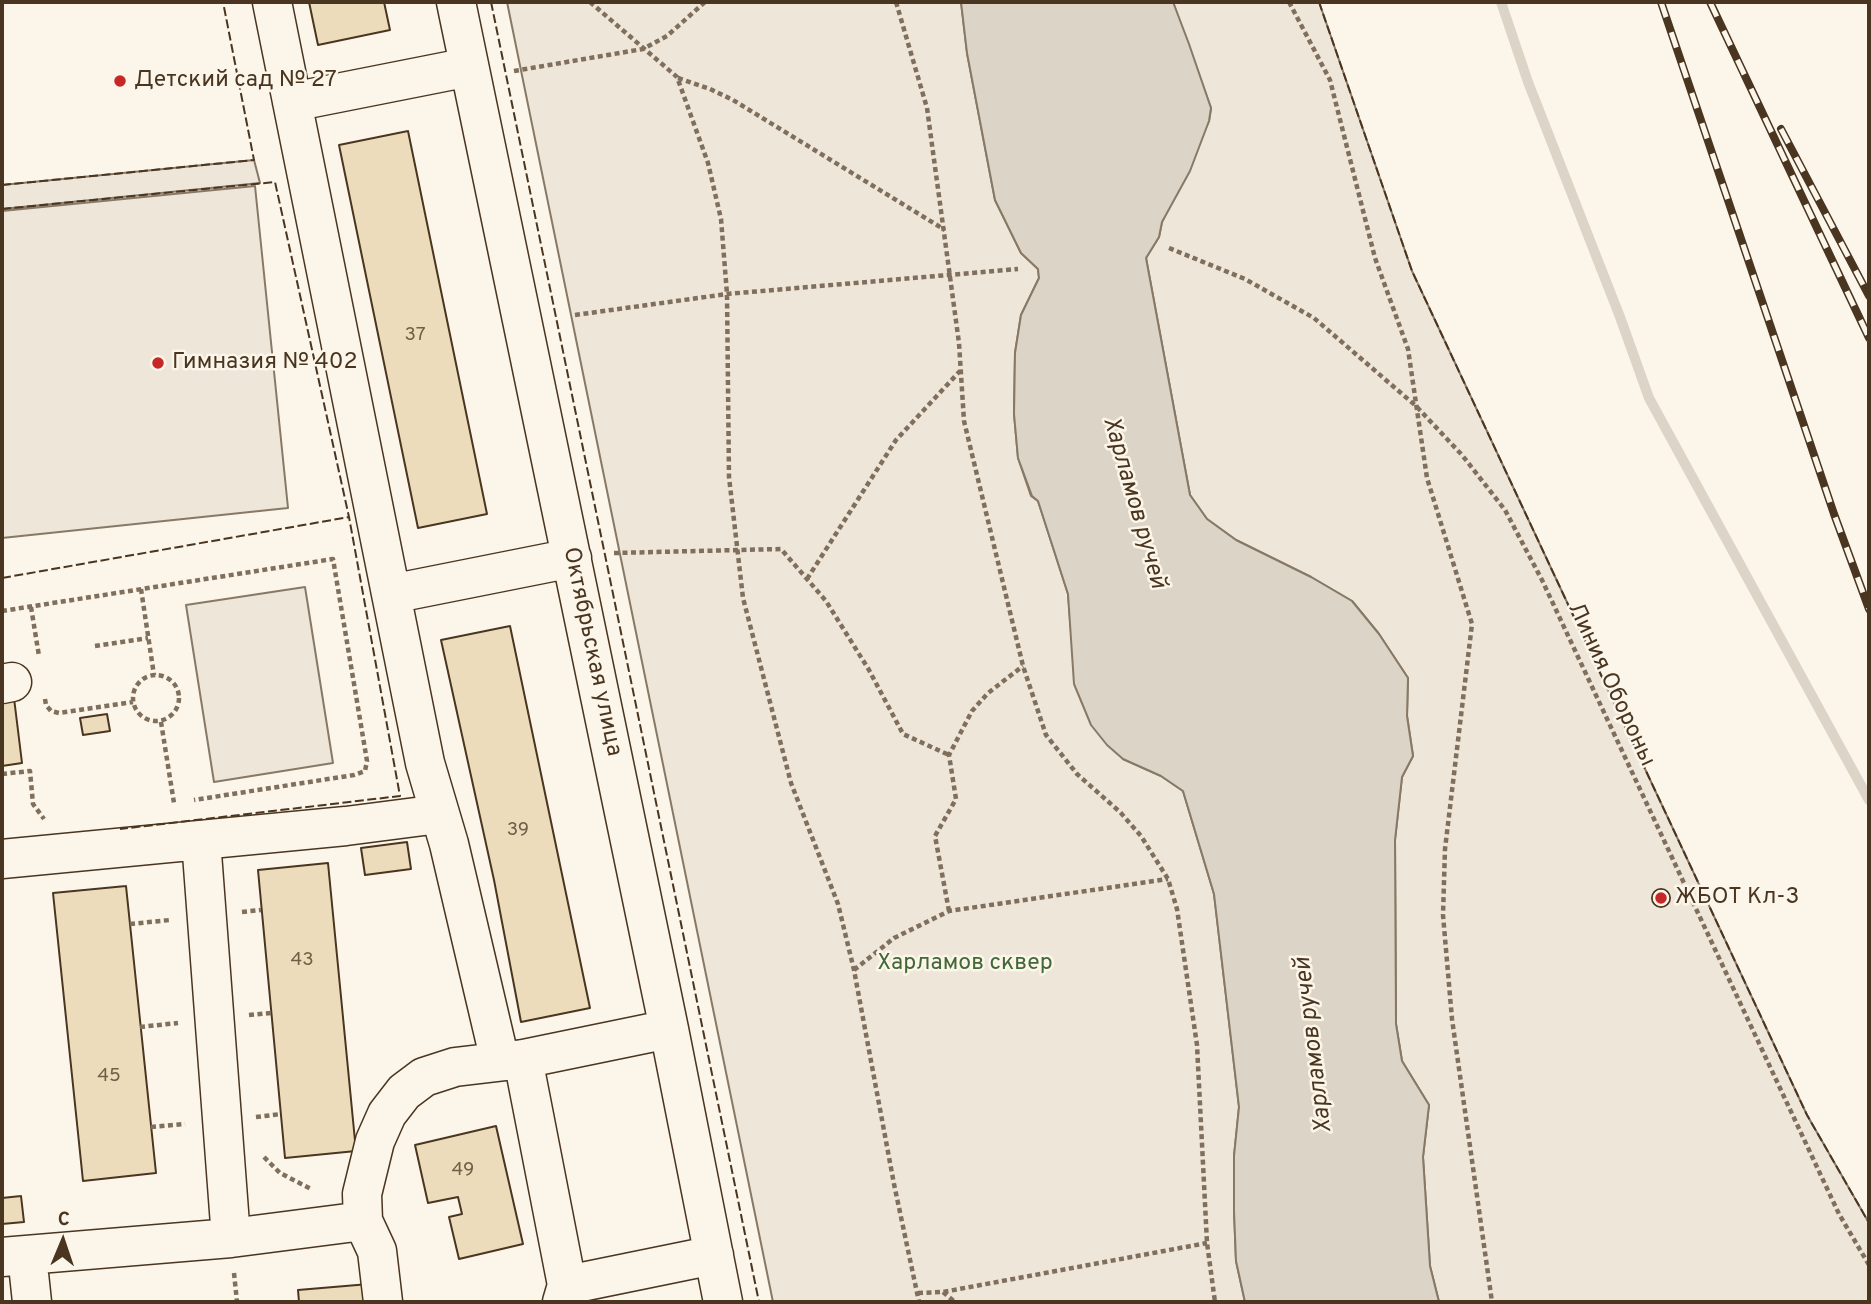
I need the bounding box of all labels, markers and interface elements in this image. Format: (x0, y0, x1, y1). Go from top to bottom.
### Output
place label: Детский сад № 27 (134, 67, 337, 95)
marker: Детский сад № 27 (112, 73, 128, 89)
house number: 37 (404, 325, 426, 347)
place label: Гимназия № 402 (172, 349, 358, 377)
marker: Гимназия № 402 (150, 355, 166, 371)
water label: Харламов ручей (1095, 414, 1171, 592)
street label: Октябрьская улица (555, 545, 627, 759)
street label: Линия Обороны (1560, 599, 1660, 771)
house number: 39 (507, 820, 529, 842)
place label: ЖБОТ Кл-3 (1675, 884, 1799, 912)
marker: ЖБОТ Кл-3 (1653, 890, 1669, 906)
house number: 43 (290, 950, 314, 972)
park label: Харламов сквер (877, 950, 1053, 978)
water label: Харламов ручей (1290, 955, 1340, 1135)
house number: 45 (97, 1066, 121, 1088)
house number: 49 (452, 1160, 474, 1182)
north arrow (28, 1206, 98, 1276)
text: С (57, 1208, 70, 1232)

